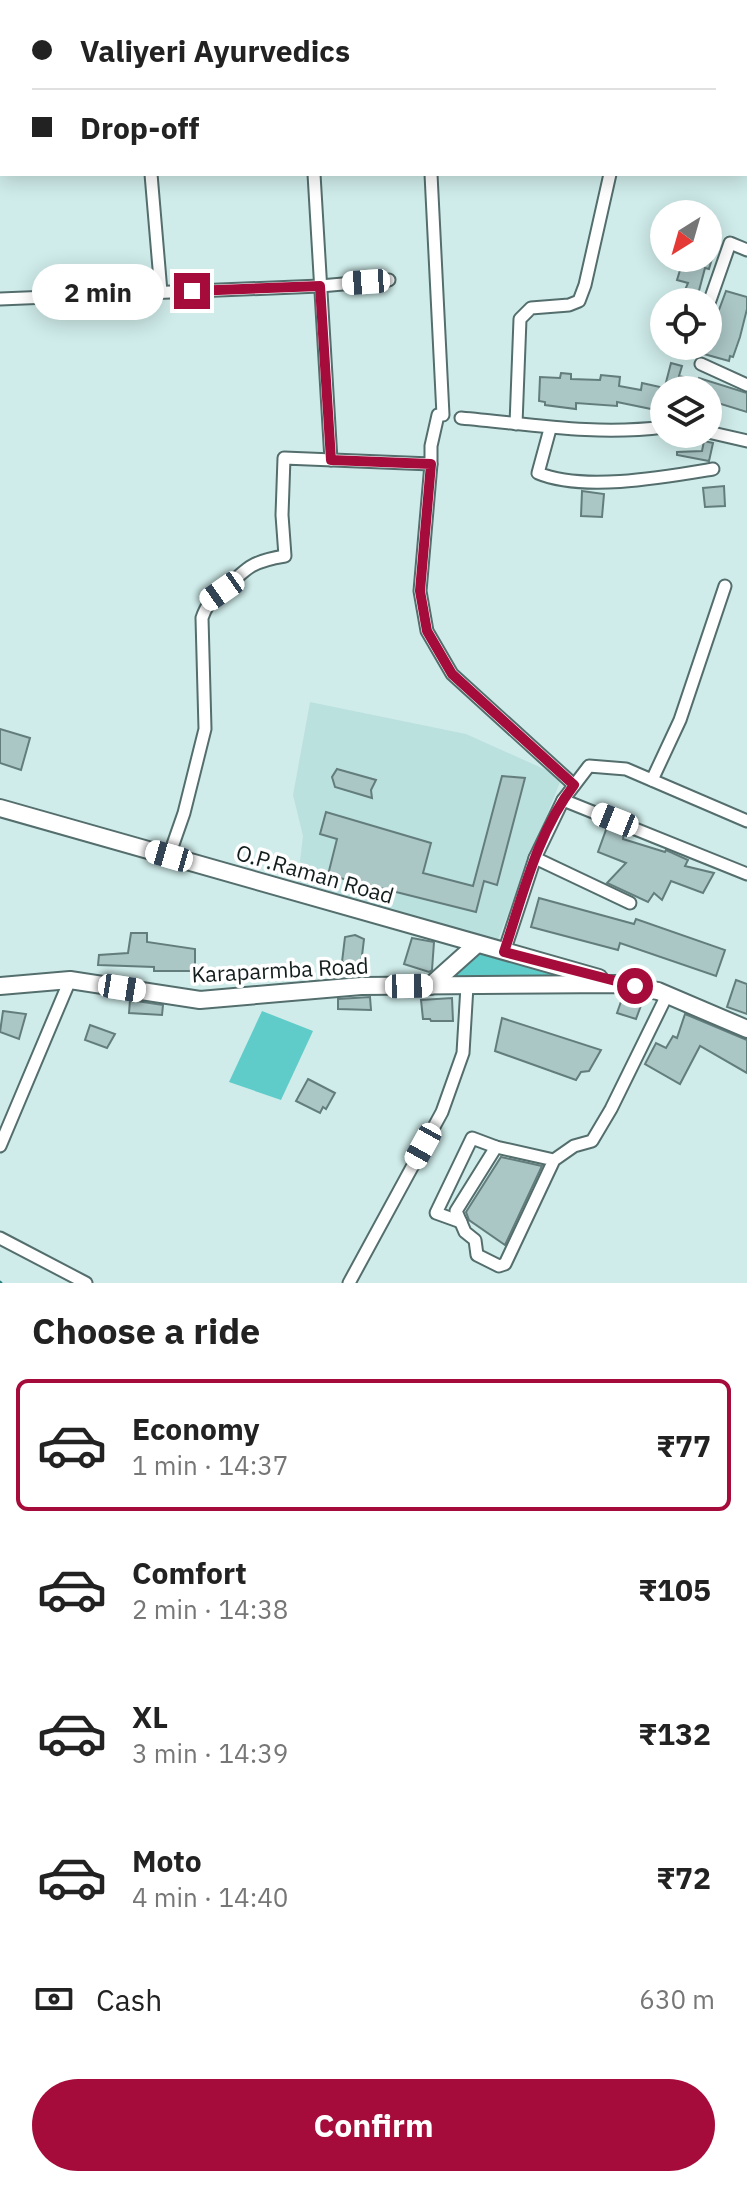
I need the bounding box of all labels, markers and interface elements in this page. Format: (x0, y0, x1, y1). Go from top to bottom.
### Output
text: Valiyeri Ayurvedics (80, 31, 350, 70)
text: Drop-off (80, 108, 199, 147)
north arrow (650, 200, 722, 272)
map controls (650, 200, 722, 448)
callout: 2 min (32, 263, 164, 319)
car (341, 268, 391, 296)
route end (174, 273, 210, 309)
text: 2 min (64, 275, 132, 309)
button: locate (650, 288, 722, 360)
button: layers (650, 376, 722, 448)
car (195, 567, 249, 615)
car (588, 800, 642, 840)
street label: O.P.Raman Road (233, 837, 397, 910)
car (143, 838, 195, 874)
street label: Karaparmba Road (191, 950, 369, 989)
route start (617, 968, 653, 1004)
car (96, 972, 148, 1004)
car (385, 974, 433, 998)
car (401, 1119, 445, 1173)
text: Choose a ride (32, 1307, 260, 1354)
icon: car (36, 1409, 108, 1481)
text: Economy (132, 1409, 260, 1448)
text: ₹77 (656, 1426, 711, 1465)
text: 1 min · 14:37 (132, 1448, 288, 1482)
icon: car (36, 1553, 108, 1625)
text: Comfort (132, 1553, 247, 1592)
text: ₹105 (638, 1570, 711, 1609)
text: 2 min · 14:38 (132, 1592, 288, 1626)
icon: car (36, 1697, 108, 1769)
text: XL (132, 1697, 168, 1736)
text: ₹132 (638, 1714, 711, 1753)
text: 3 min · 14:39 (132, 1736, 288, 1770)
icon: car (36, 1841, 108, 1913)
text: Moto (132, 1841, 202, 1880)
text: ₹72 (656, 1858, 711, 1897)
text: 4 min · 14:40 (132, 1880, 288, 1914)
icon: cash (32, 1977, 76, 2021)
text: Cash (96, 1980, 162, 2019)
text: 630 m (639, 1982, 715, 2016)
button: Confirm (32, 2079, 715, 2171)

